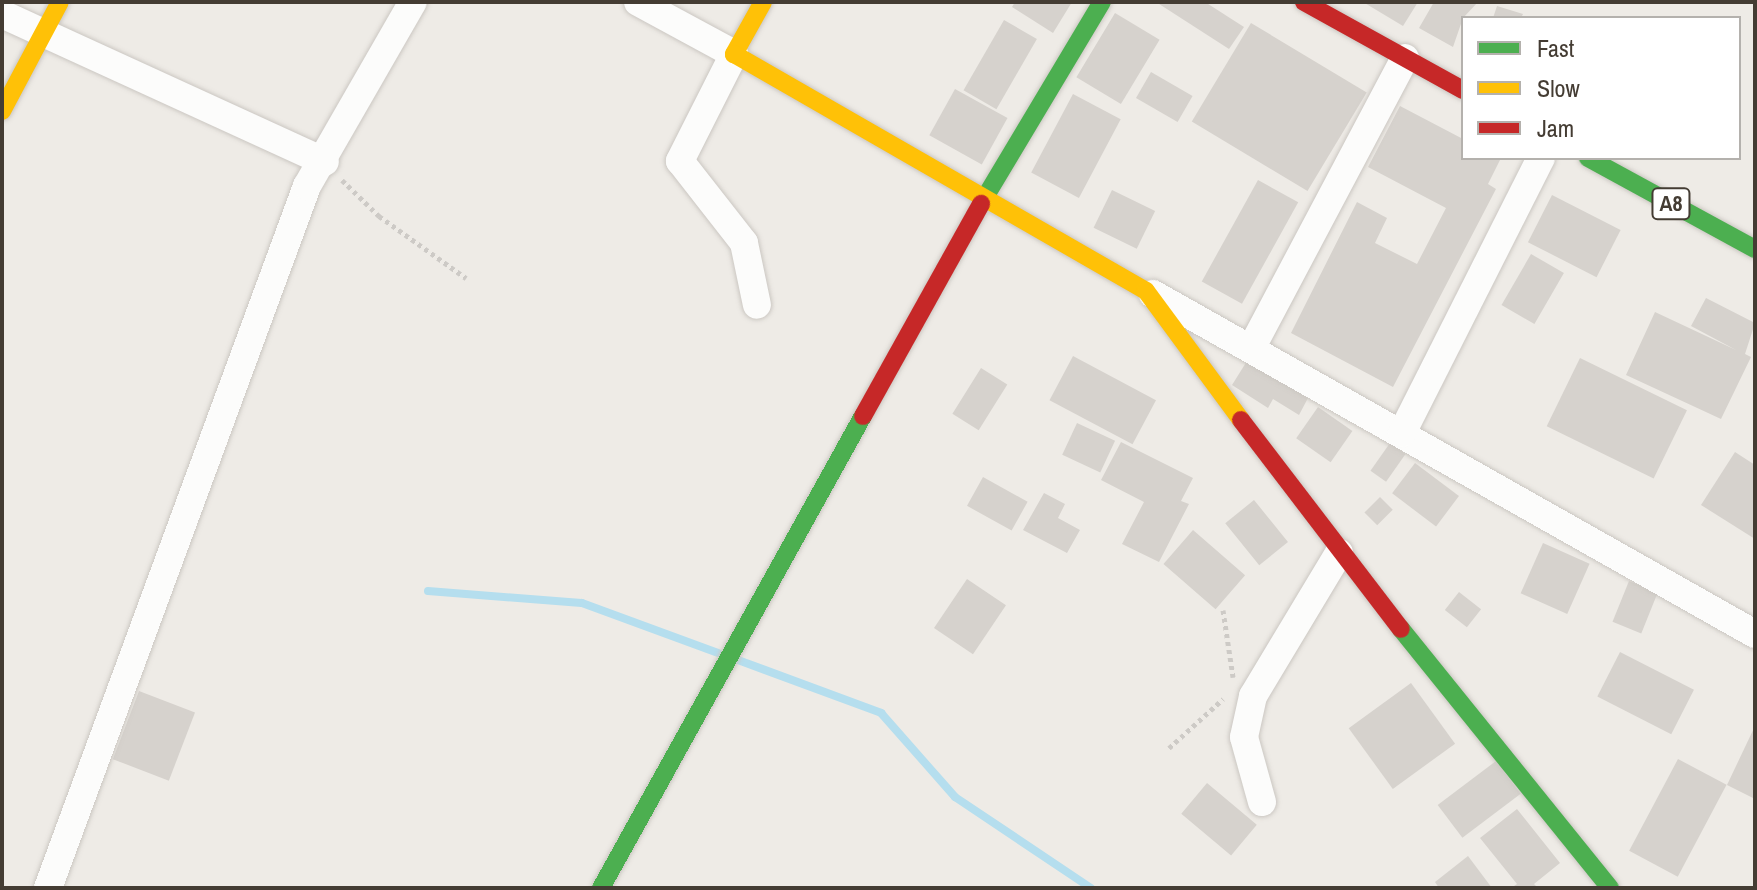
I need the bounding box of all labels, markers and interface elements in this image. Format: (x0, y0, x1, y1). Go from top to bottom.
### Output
legend (1461, 16, 1741, 160)
text: Fast (1537, 32, 1574, 64)
text: Slow (1537, 72, 1580, 104)
text: Jam (1537, 112, 1574, 144)
road number: A8 (1651, 186, 1691, 222)

